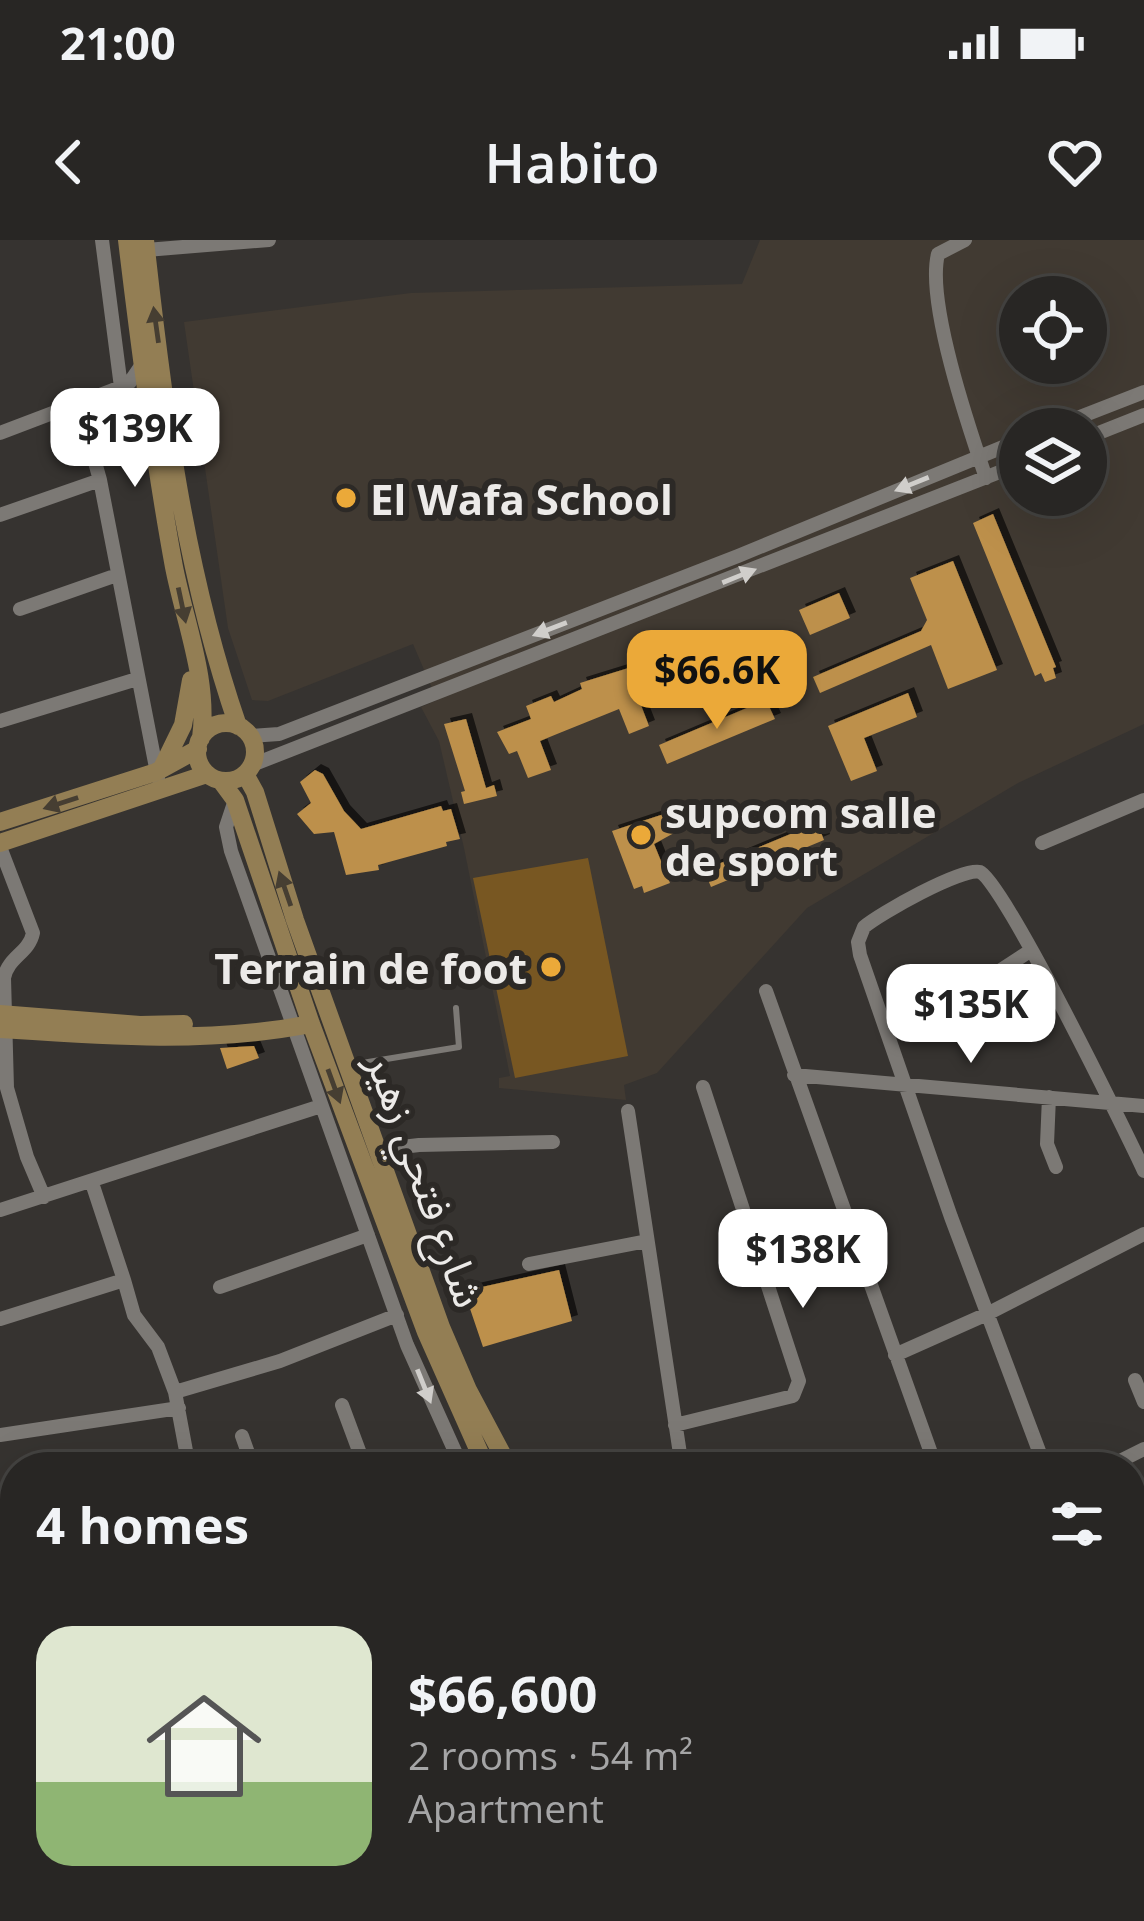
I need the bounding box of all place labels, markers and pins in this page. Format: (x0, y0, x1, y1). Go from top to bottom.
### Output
pin: $139K (51, 388, 219, 490)
place label: El Wafa School (370, 470, 673, 527)
marker: El Wafa School (333, 485, 359, 511)
pin: $66.6K (619, 630, 815, 732)
place label: supcom salle de sport (665, 783, 937, 888)
marker: supcom salle de sport (628, 822, 654, 848)
place label: Terrain de foot (214, 939, 527, 996)
marker: Terrain de foot (538, 954, 564, 980)
pin: $135K (887, 964, 1055, 1066)
pin: $138K (719, 1209, 887, 1311)

